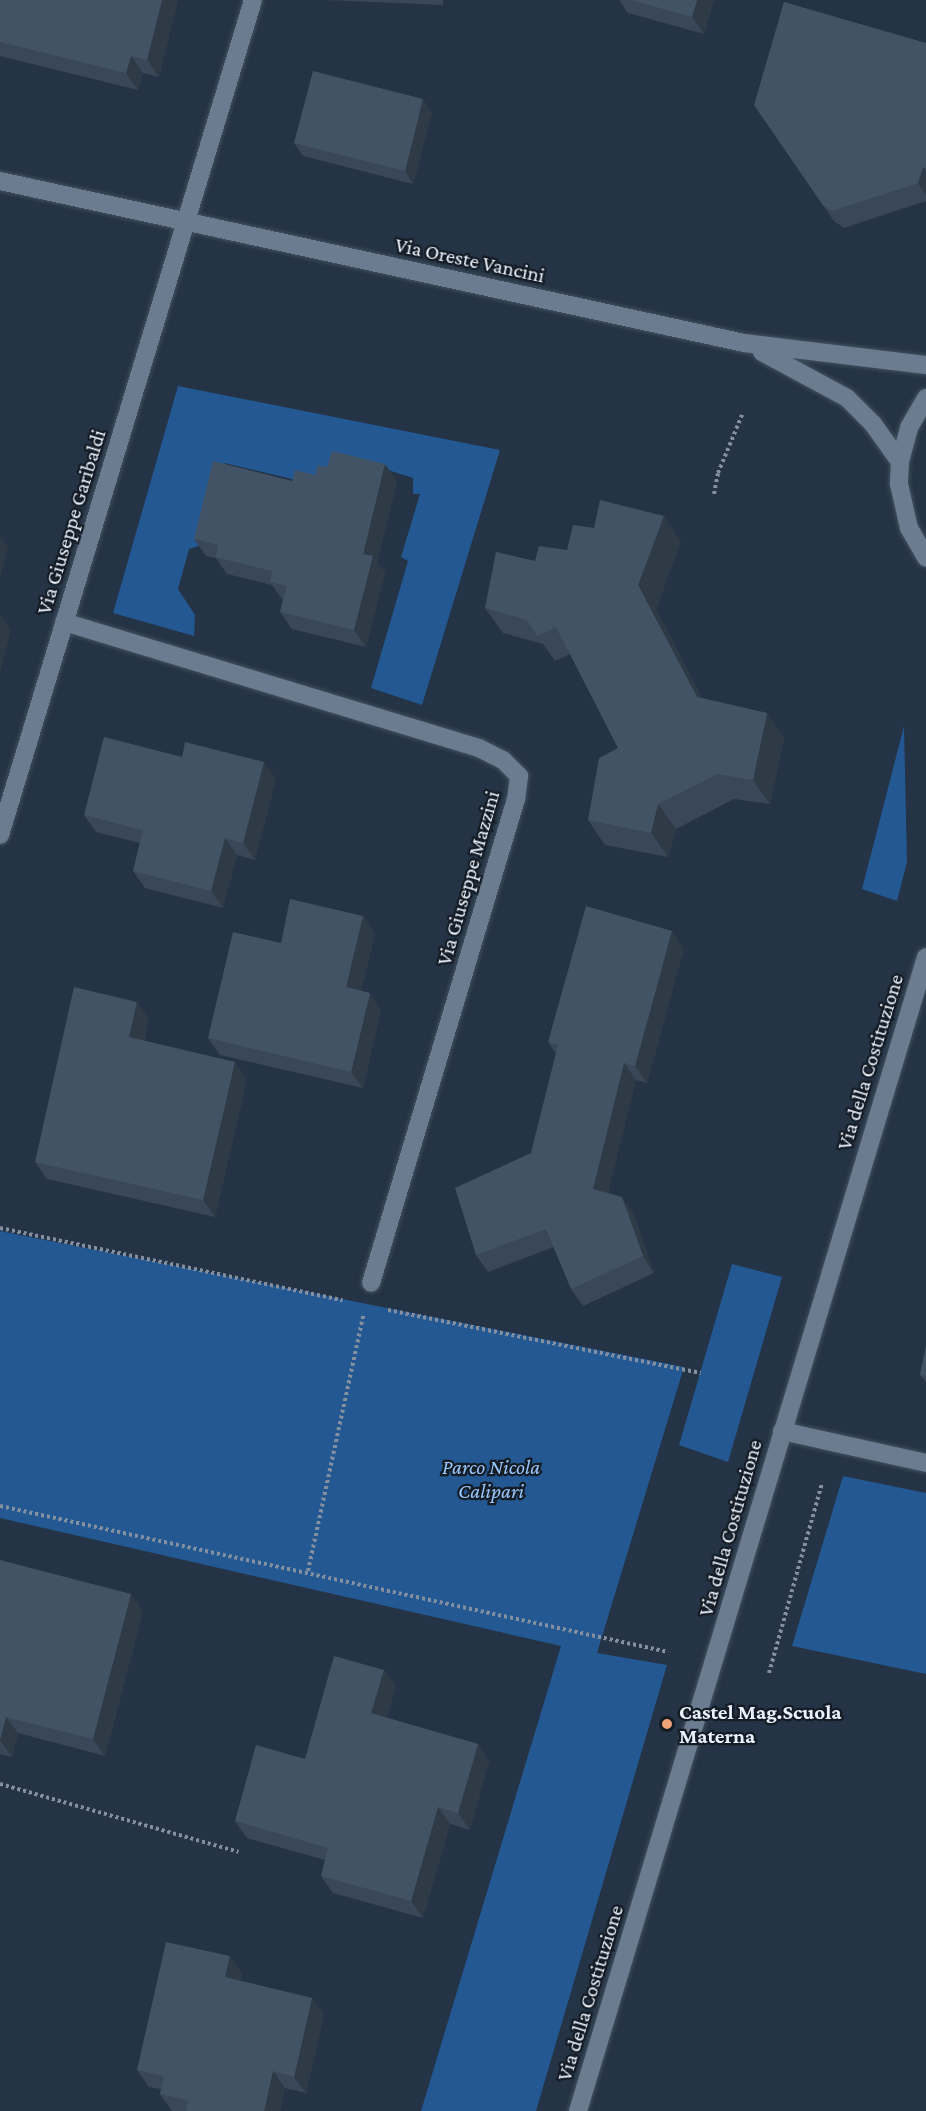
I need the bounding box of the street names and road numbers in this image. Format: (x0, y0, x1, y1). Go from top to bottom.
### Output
street label: Via Oreste Vancini (393, 232, 547, 288)
street label: Via Giuseppe Garibaldi (31, 427, 111, 617)
street label: Via Giuseppe Mazzini (431, 788, 505, 968)
street label: Via della Costituzione (831, 971, 909, 1153)
street label: Via della Costituzione (693, 1437, 767, 1619)
street label: Via della Costituzione (551, 1902, 629, 2084)

